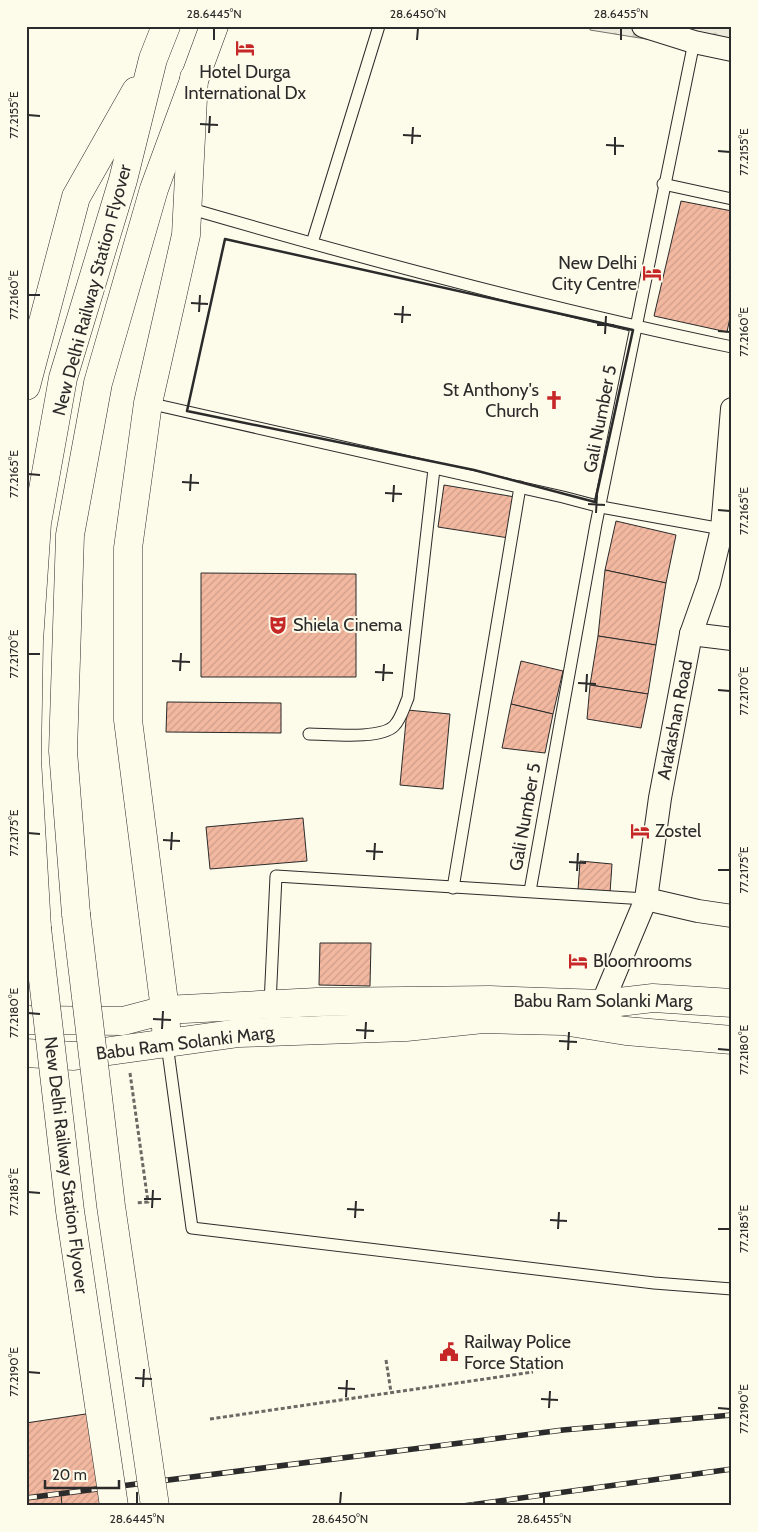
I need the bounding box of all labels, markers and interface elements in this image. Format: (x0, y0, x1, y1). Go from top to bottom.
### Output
text: 28.6445°N (186, 6, 242, 21)
text: 28.6450°N (390, 6, 446, 21)
text: 28.6455°N (594, 6, 648, 21)
hotel icon: Hotel Durga International Dx (234, 37, 256, 59)
place label: Hotel Durga International Dx (184, 61, 306, 104)
text: 77.2155°E (6, 91, 21, 139)
text: 77.2155°E (736, 128, 751, 176)
street label: New Delhi Railway Station Flyover (48, 162, 136, 418)
place label: New Delhi City Centre (552, 252, 637, 295)
hotel icon: New Delhi City Centre (641, 262, 663, 284)
text: 77.2160°E (6, 270, 21, 320)
text: 77.2160°E (736, 307, 751, 357)
street label: Gali Number 5 (579, 363, 621, 475)
place label: St Anthony's Church (443, 379, 539, 422)
church icon: St Anthony's Church (543, 389, 565, 411)
text: 77.2165°E (6, 450, 21, 498)
text: 77.2165°E (736, 487, 751, 535)
theatre icon: Shiela Cinema (267, 614, 289, 636)
place label: Shiela Cinema (293, 614, 403, 636)
text: 77.2170°E (6, 629, 21, 678)
street label: Arakashan Road (653, 659, 697, 781)
text: 77.2170°E (736, 666, 751, 715)
street label: Gali Number 5 (505, 761, 545, 873)
text: 77.2175°E (6, 809, 21, 856)
hotel icon: Zostel (629, 820, 651, 842)
place label: Zostel (655, 820, 702, 842)
text: 77.2175°E (736, 846, 751, 893)
hotel icon: Bloomrooms (567, 950, 589, 972)
place label: Bloomrooms (593, 950, 692, 972)
text: 77.2180°E (6, 988, 21, 1038)
street label: Babu Ram Solanki Marg (513, 990, 694, 1012)
street label: Babu Ram Solanki Marg (95, 1021, 276, 1065)
text: 77.2180°E (736, 1025, 751, 1075)
street label: New Delhi Railway Station Flyover (39, 1035, 93, 1295)
text: 77.2185°E (6, 1168, 21, 1216)
text: 77.2185°E (736, 1205, 751, 1253)
place label: Railway Police Force Station (464, 1331, 571, 1374)
public building icon: Railway Police Force Station (438, 1341, 460, 1363)
text: 77.2190°E (6, 1347, 21, 1397)
text: 77.2190°E (736, 1384, 751, 1434)
scale bar (45, 1457, 119, 1489)
text: 20 m (52, 1466, 87, 1484)
text: 28.6445°N (109, 1511, 165, 1526)
text: 28.6450°N (312, 1511, 368, 1526)
text: 28.6455°N (517, 1511, 571, 1526)

